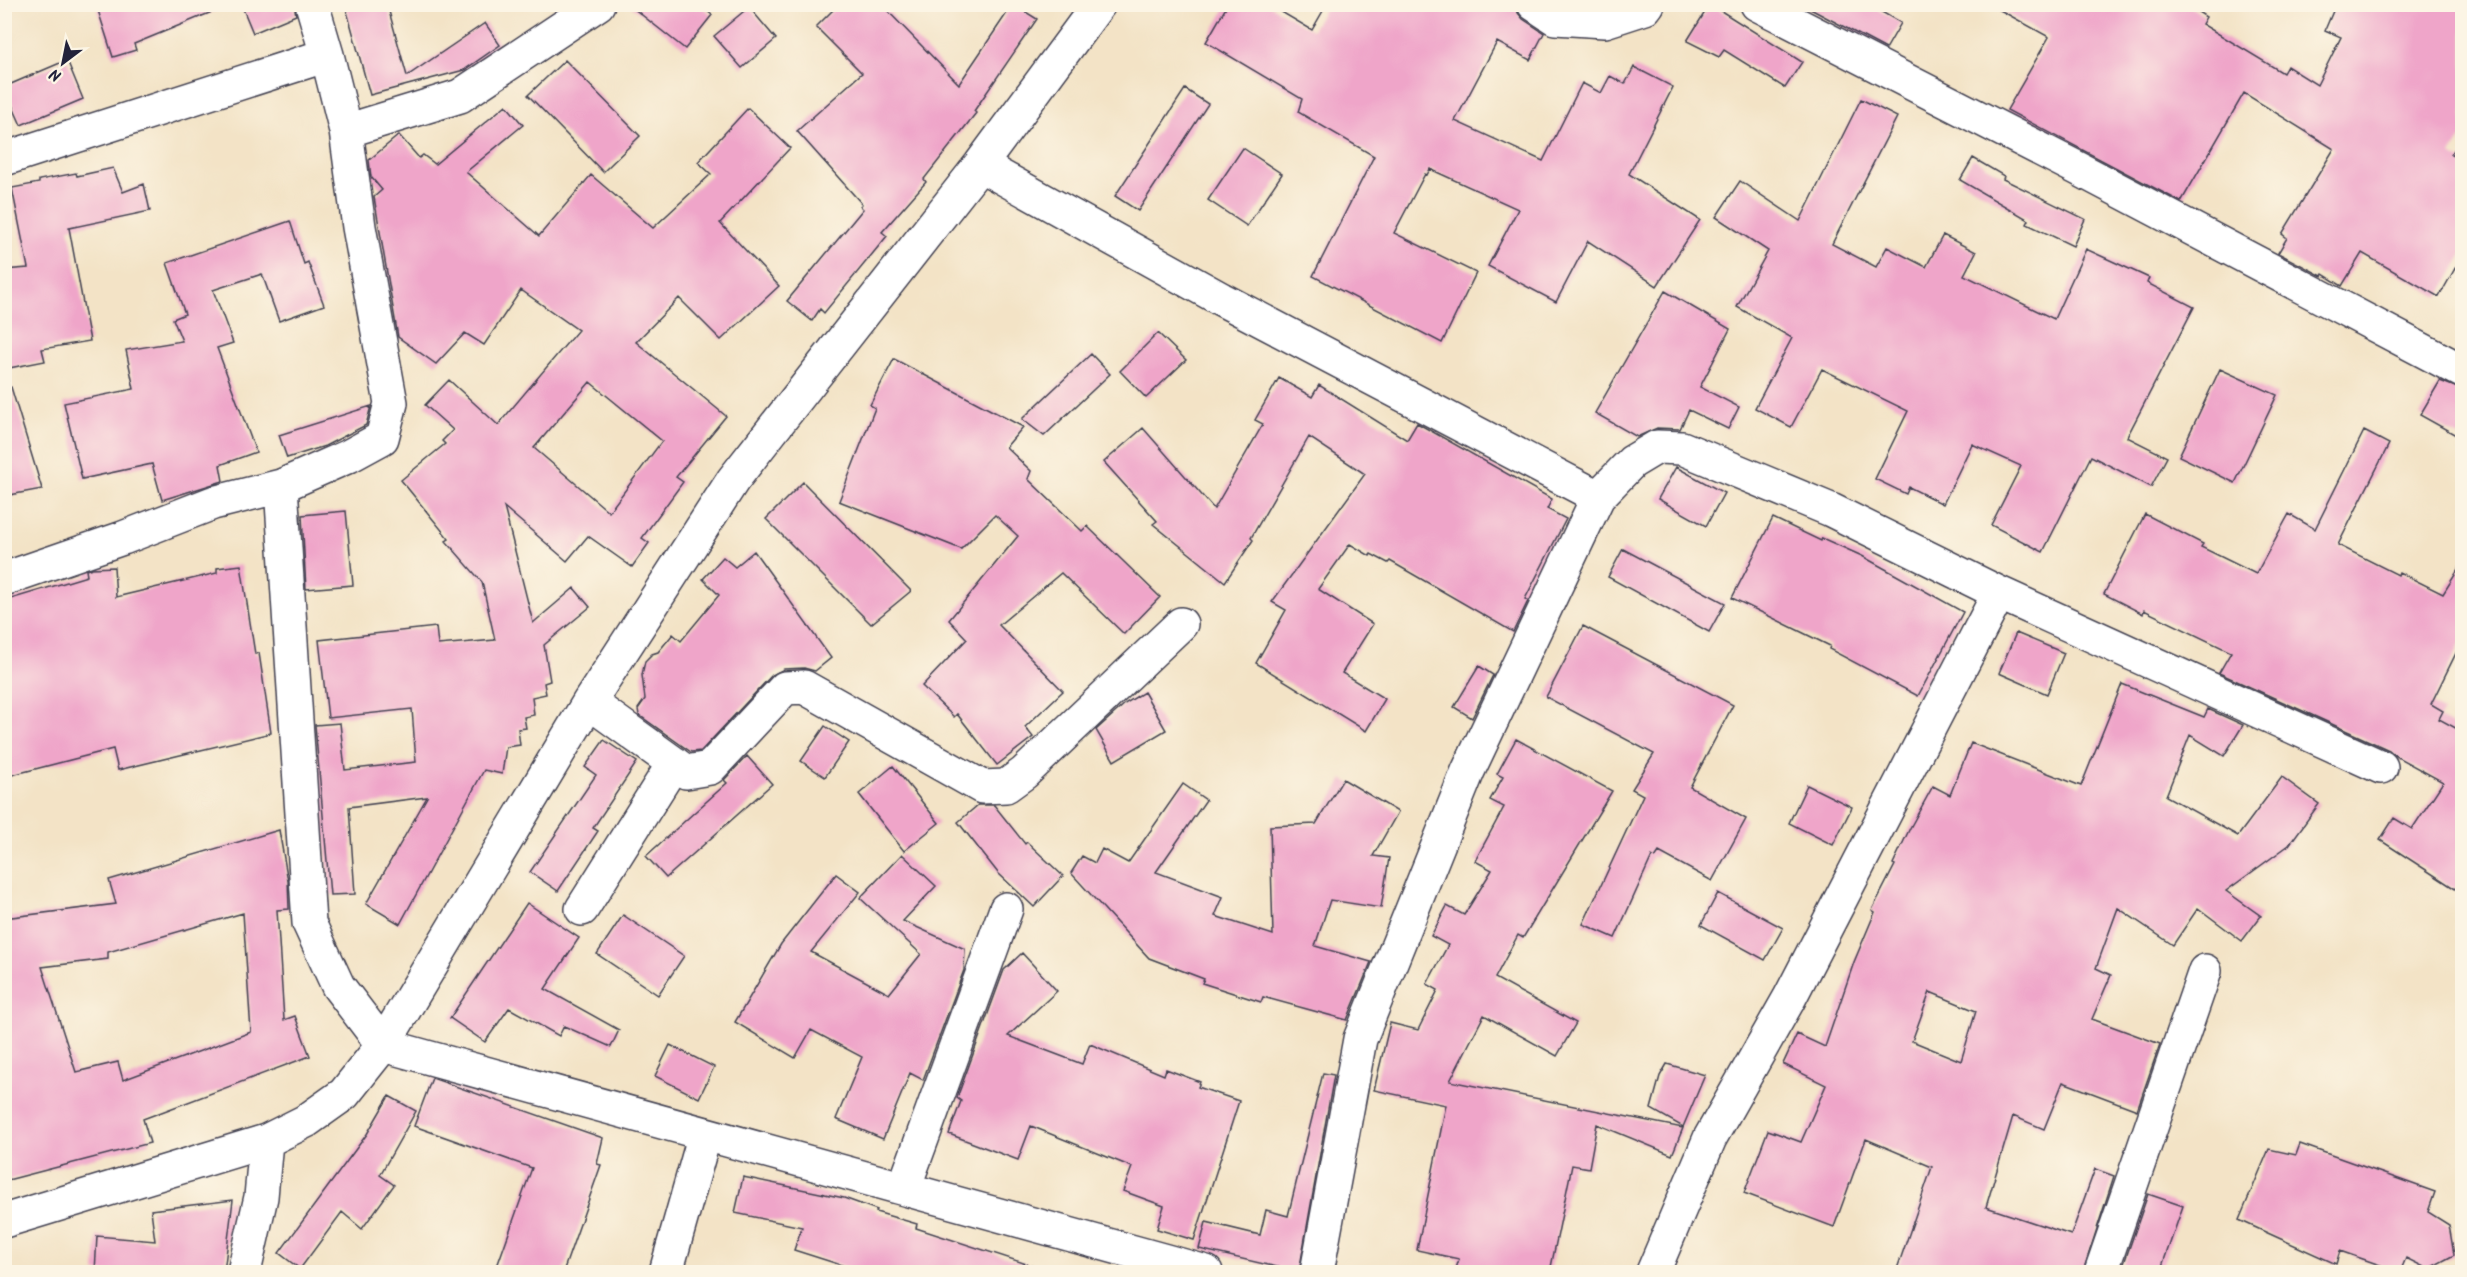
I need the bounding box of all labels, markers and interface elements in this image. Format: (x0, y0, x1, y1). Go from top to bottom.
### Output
north arrow (33, 33, 93, 93)
text: N (45, 61, 67, 88)

